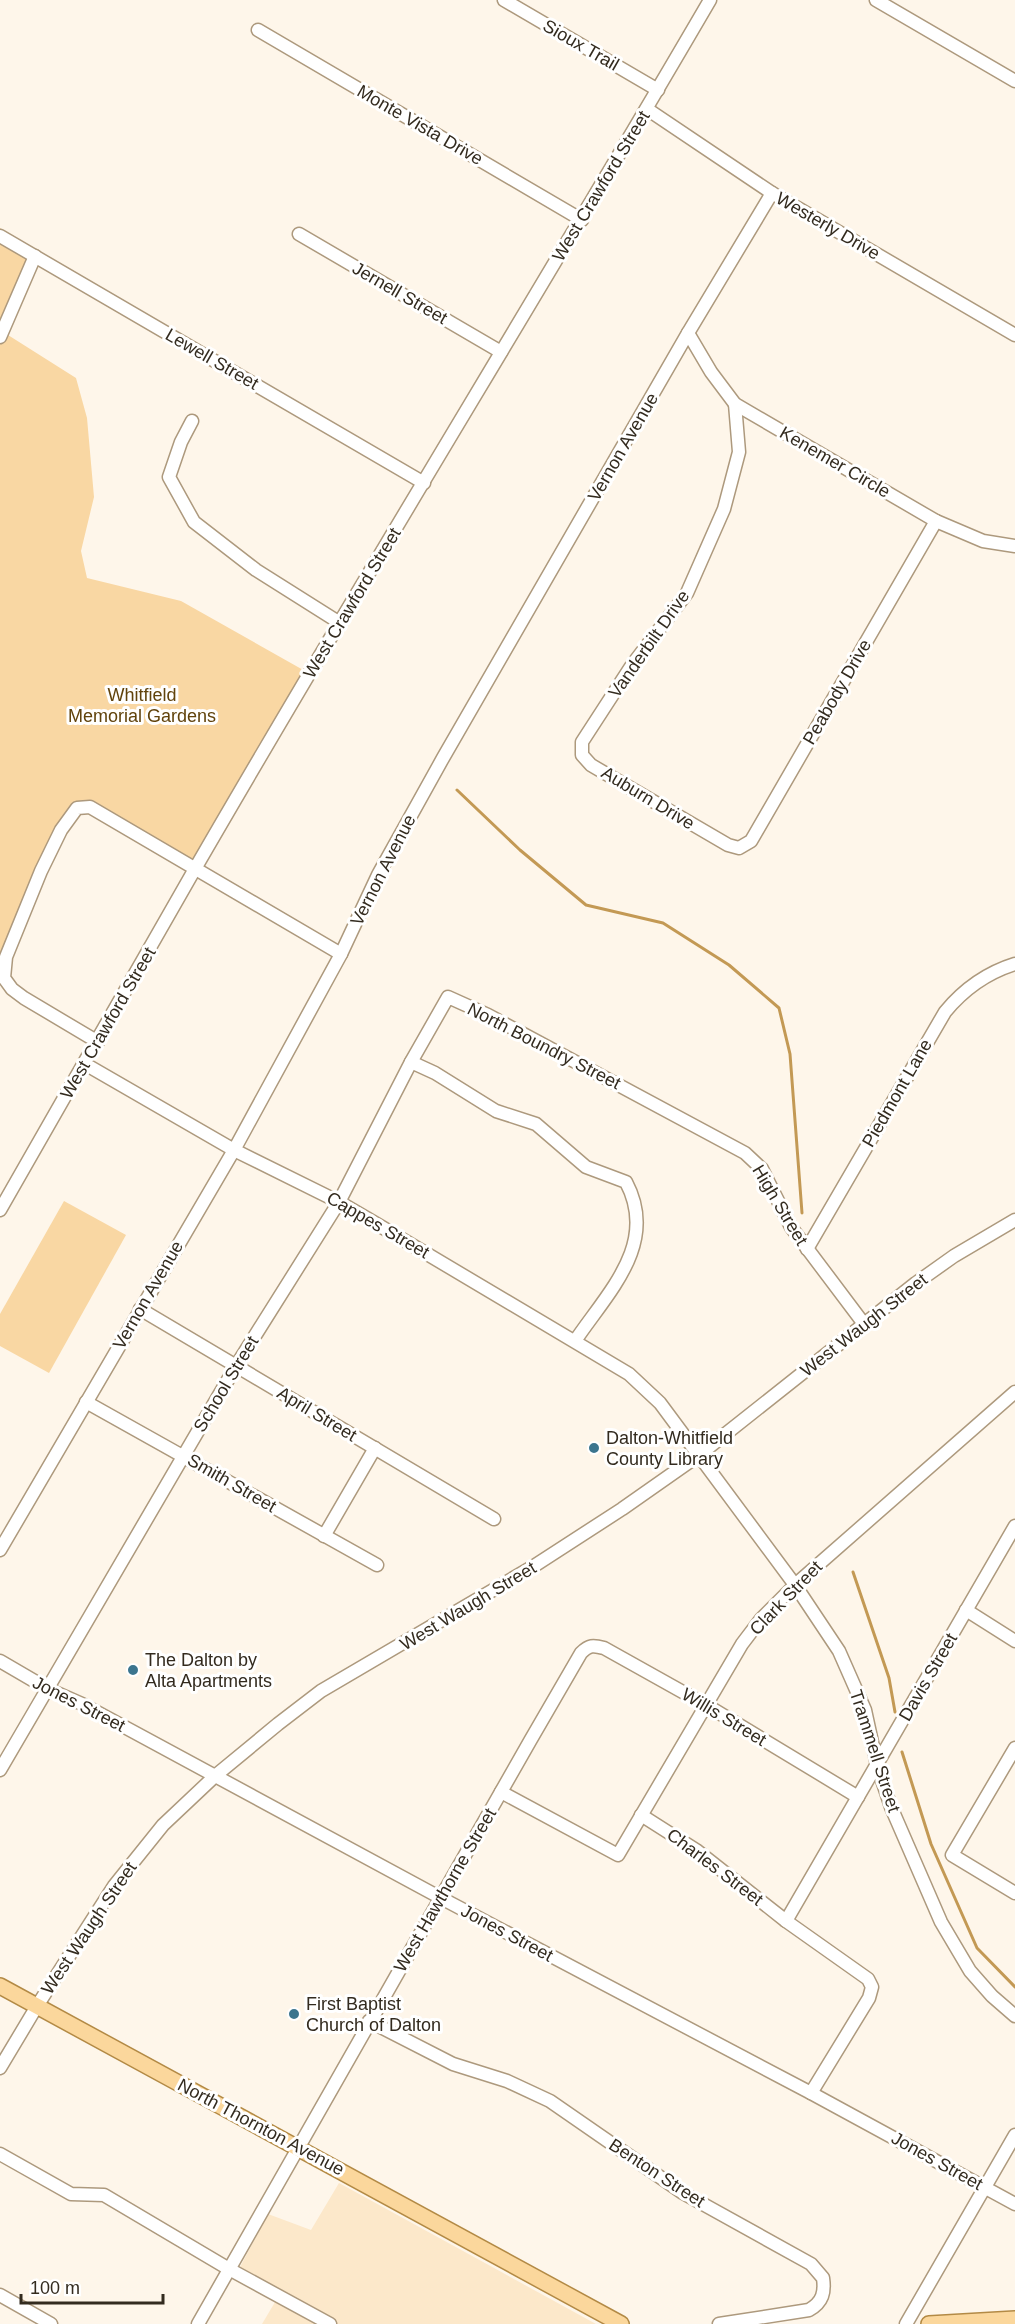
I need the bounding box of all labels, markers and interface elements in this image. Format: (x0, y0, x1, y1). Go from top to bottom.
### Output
street label: Sioux Trail (540, 15, 622, 75)
street label: Monte Vista Drive (354, 81, 486, 169)
street label: West Crawford Street (548, 107, 654, 265)
street label: Westerly Drive (772, 188, 884, 264)
street label: Jernell Street (349, 258, 451, 328)
street label: Lewell Street (162, 324, 262, 394)
street label: Vernon Avenue (584, 389, 662, 505)
street label: Kenemer Circle (776, 422, 894, 502)
street label: West Crawford Street (299, 524, 405, 682)
street label: Vanderbilt Drive (604, 586, 694, 702)
street label: Peabody Drive (799, 636, 875, 748)
park label: Whitfield Memorial Gardens (68, 685, 216, 726)
street label: Auburn Drive (598, 762, 698, 834)
street label: Vernon Avenue (346, 811, 420, 929)
street label: West Crawford Street (56, 944, 160, 1102)
street label: North Boundry Street (464, 999, 624, 1093)
street label: Piedmont Lane (858, 1036, 936, 1150)
street label: High Street (748, 1161, 812, 1249)
street label: Cappes Street (323, 1188, 433, 1262)
street label: Vernon Avenue (109, 1237, 187, 1353)
street label: West Waugh Street (797, 1269, 931, 1381)
street label: School Street (190, 1333, 262, 1435)
street label: April Street (274, 1382, 360, 1446)
place label: Dalton-Whitfield County Library (606, 1428, 733, 1469)
marker: Dalton-Whitfield County Library (587, 1441, 601, 1455)
street label: Smith Street (184, 1450, 280, 1516)
street label: West Waugh Street (396, 1557, 540, 1655)
street label: Clark Street (746, 1557, 826, 1639)
street label: Davis Street (895, 1630, 961, 1724)
place label: The Dalton by Alta Apartments (145, 1650, 272, 1691)
marker: The Dalton by Alta Apartments (126, 1663, 140, 1677)
street label: Jones Street (29, 1672, 129, 1736)
street label: Willis Street (678, 1684, 770, 1750)
street label: Trammell Street (846, 1687, 904, 1815)
street label: West Hawthorne Street (390, 1805, 500, 1975)
street label: Charles Street (663, 1824, 767, 1910)
street label: West Waugh Street (37, 1858, 141, 1998)
street label: Jones Street (458, 1900, 556, 1966)
place label: First Baptist Church of Dalton (306, 1994, 441, 2035)
marker: First Baptist Church of Dalton (287, 2007, 301, 2021)
street label: North Thornton Avenue (174, 2075, 348, 2179)
street label: Jones Street (888, 2128, 986, 2194)
street label: Benton Street (605, 2135, 709, 2211)
scale bar (21, 2267, 164, 2305)
text: 100 m (30, 2278, 80, 2298)

